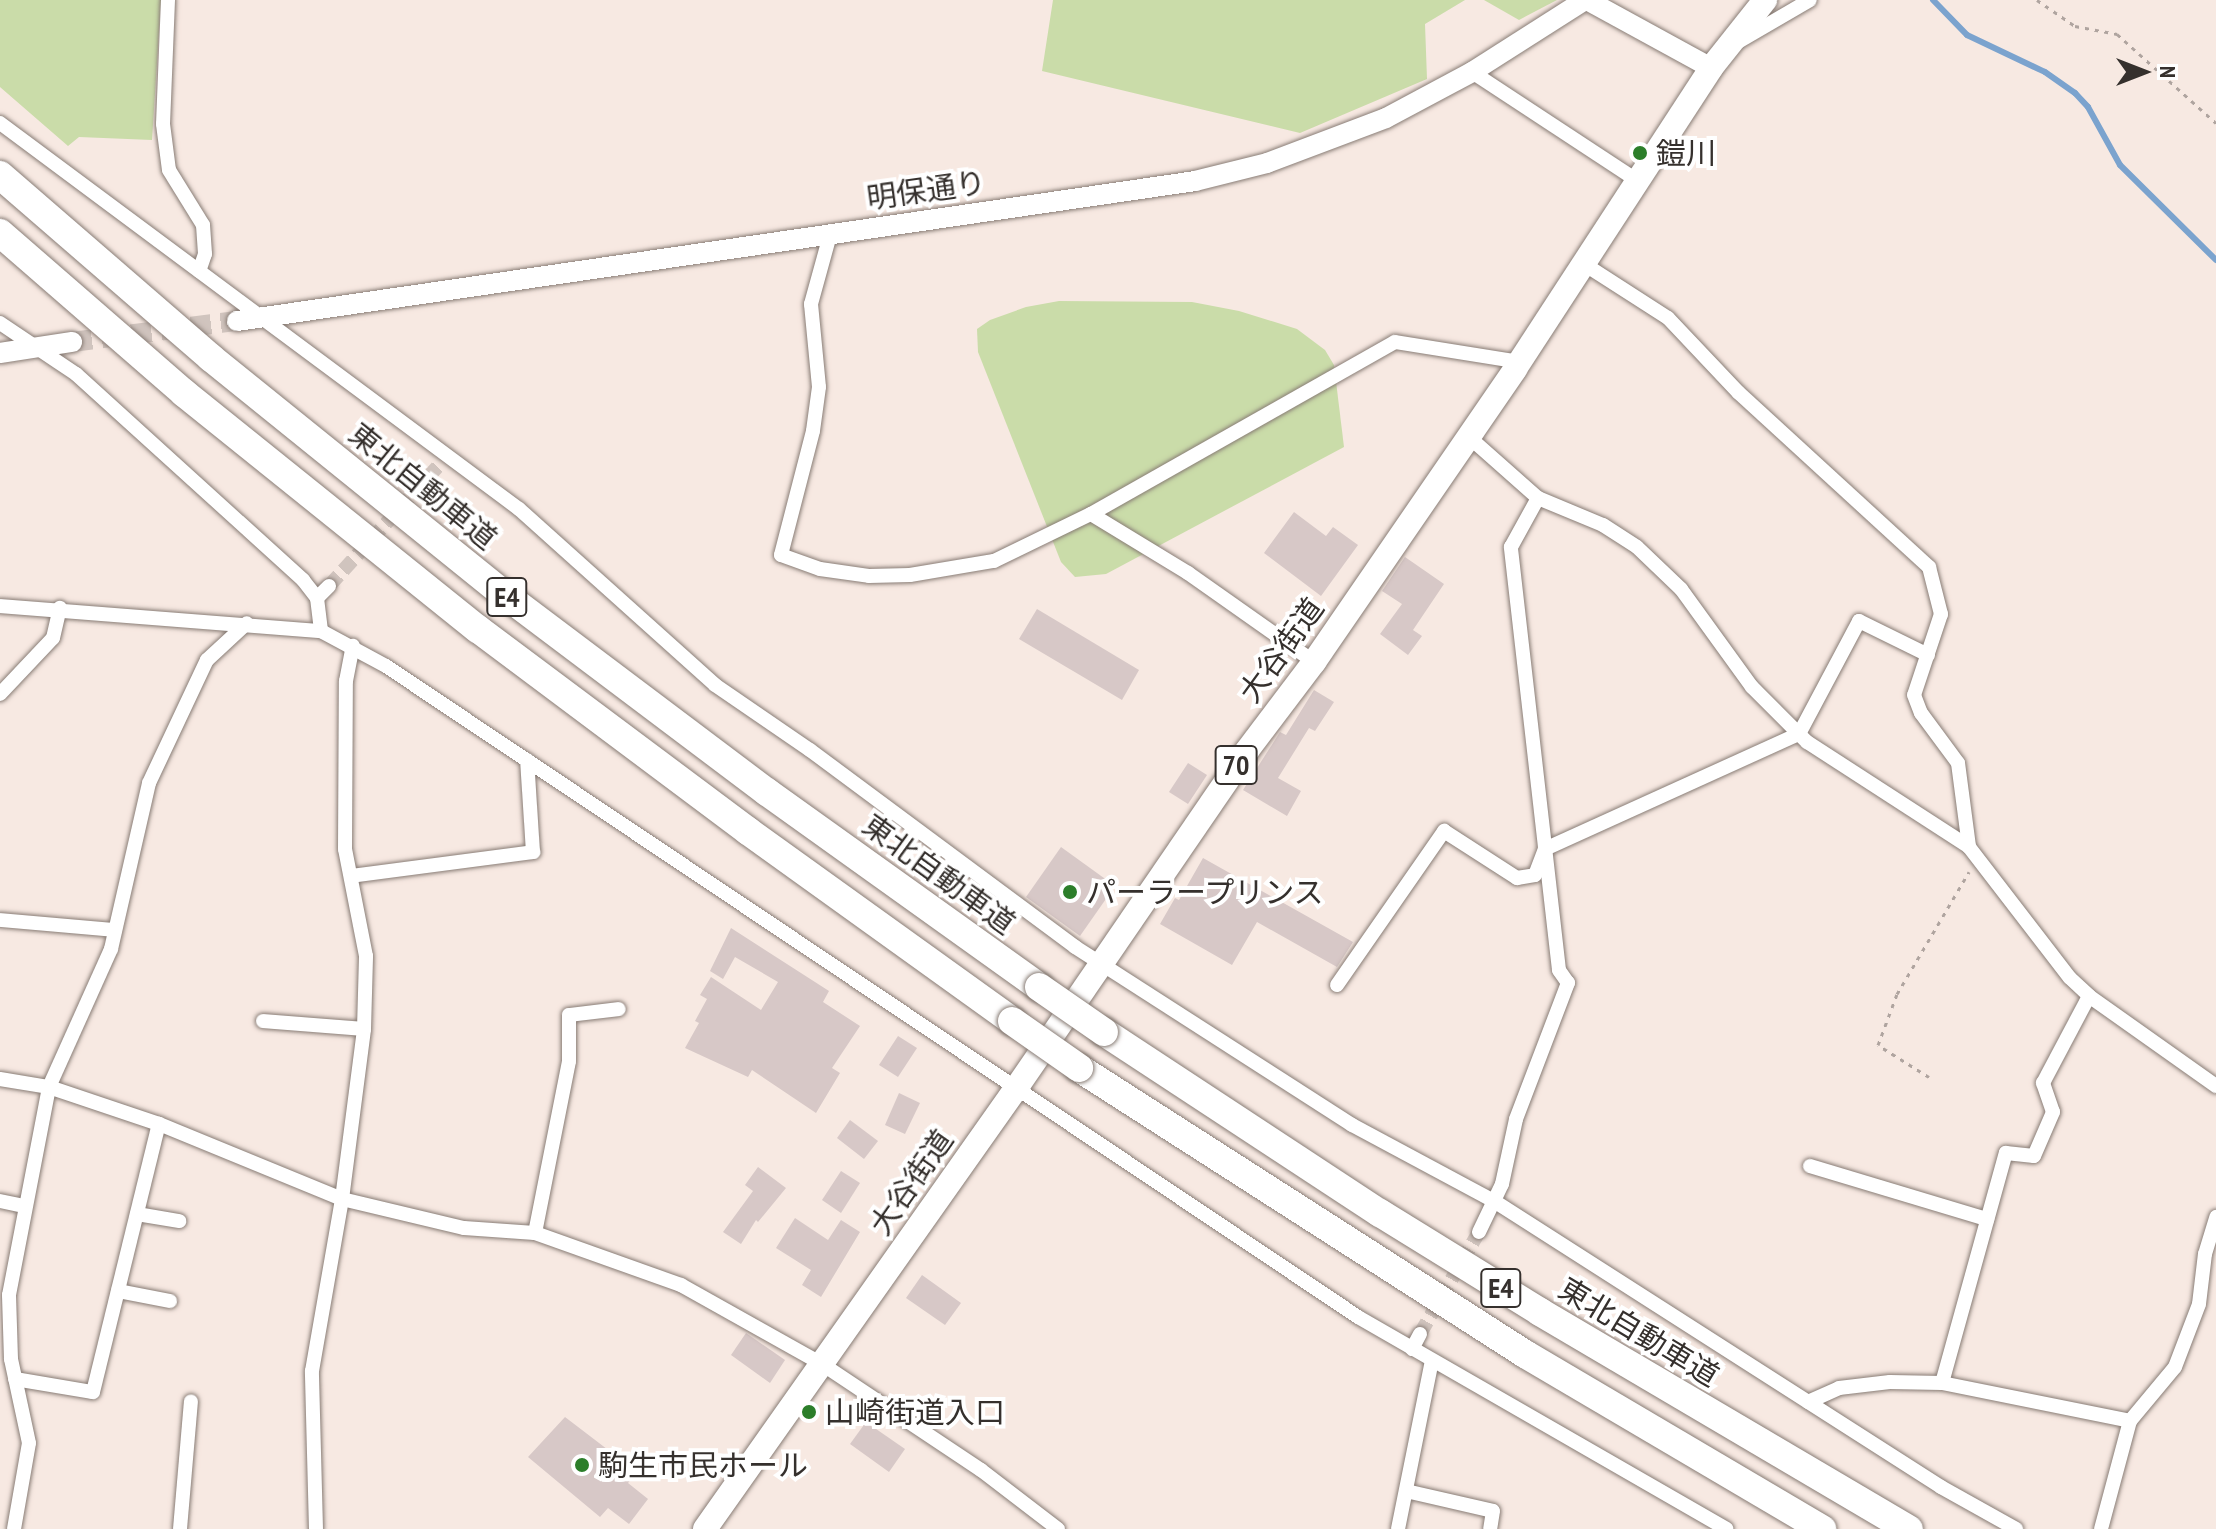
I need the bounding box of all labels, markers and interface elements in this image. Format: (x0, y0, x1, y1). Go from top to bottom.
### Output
north arrow (2104, 32, 2184, 112)
text: N (2154, 66, 2182, 78)
place label: 鎧川 (1656, 135, 1716, 171)
marker: 鎧川 (1631, 144, 1649, 162)
street label: 明保通り (864, 164, 988, 216)
street label: 東北自動車道 (342, 415, 504, 557)
road number: E4 (485, 573, 529, 621)
street label: 大谷街道 (1231, 591, 1331, 709)
road number: 70 (1214, 741, 1258, 789)
street label: 東北自動車道 (856, 807, 1022, 941)
place label: パーラープリンス (1086, 874, 1326, 910)
marker: パーラープリンス (1061, 883, 1079, 901)
street label: 大谷街道 (862, 1123, 960, 1241)
road number: E4 (1479, 1264, 1523, 1312)
street label: 東北自動車道 (1553, 1270, 1725, 1394)
place label: 山崎街道入口 (825, 1394, 1005, 1430)
marker: 山崎街道入口 (800, 1403, 818, 1421)
place label: 駒生市民ホール (598, 1447, 808, 1483)
marker: 駒生市民ホール (573, 1456, 591, 1474)

